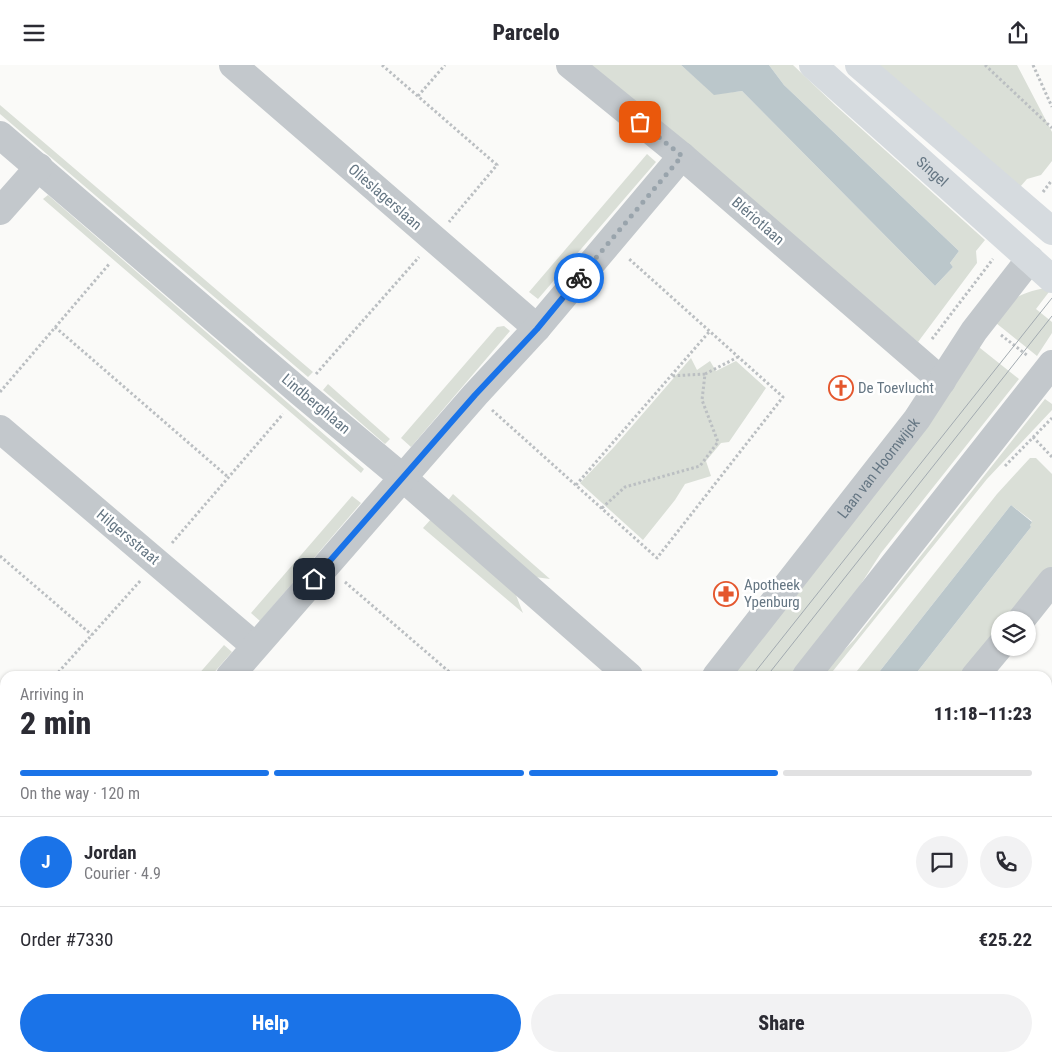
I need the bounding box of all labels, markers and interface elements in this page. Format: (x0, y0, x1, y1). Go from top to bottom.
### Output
icon: menu (20, 19, 48, 47)
icon: share (1004, 19, 1032, 47)
text: Parcelo (492, 20, 560, 45)
pin (619, 101, 661, 143)
icon: bag (626, 108, 654, 136)
street label: Singel (913, 153, 952, 191)
street label: Olieslagerslaan (345, 160, 425, 234)
street label: Blériotlaan (728, 193, 788, 249)
courier (554, 253, 604, 303)
icon: bike (565, 264, 593, 292)
street label: Lindberghlaan (278, 370, 354, 438)
church icon: De Toevlucht (828, 375, 854, 401)
place label: De Toevlucht (858, 379, 934, 397)
street label: Laan van Hoornwijck (834, 414, 924, 522)
street label: Hilgersstraat (93, 506, 163, 568)
pin (293, 558, 335, 600)
icon: home (300, 565, 328, 593)
place label: Apotheek Ypenburg (744, 576, 800, 611)
pharmacy icon: Apotheek Ypenburg (713, 581, 739, 607)
map controls (991, 611, 1036, 656)
button: layers (991, 611, 1036, 656)
text: Arriving in (20, 685, 84, 704)
text: 11:18–11:23 (934, 702, 1032, 725)
text: 2 min (20, 704, 91, 742)
text: On the way · 120 m (20, 784, 140, 803)
button: chat (916, 836, 968, 888)
button: phone (980, 836, 1032, 888)
text: Jordan (84, 841, 137, 864)
text: J (41, 850, 51, 873)
text: Courier · 4.9 (84, 864, 161, 883)
text: Order #7330 (20, 928, 113, 951)
text: €25.22 (978, 928, 1032, 951)
button: Help (20, 994, 521, 1052)
button: Share (531, 994, 1032, 1052)

